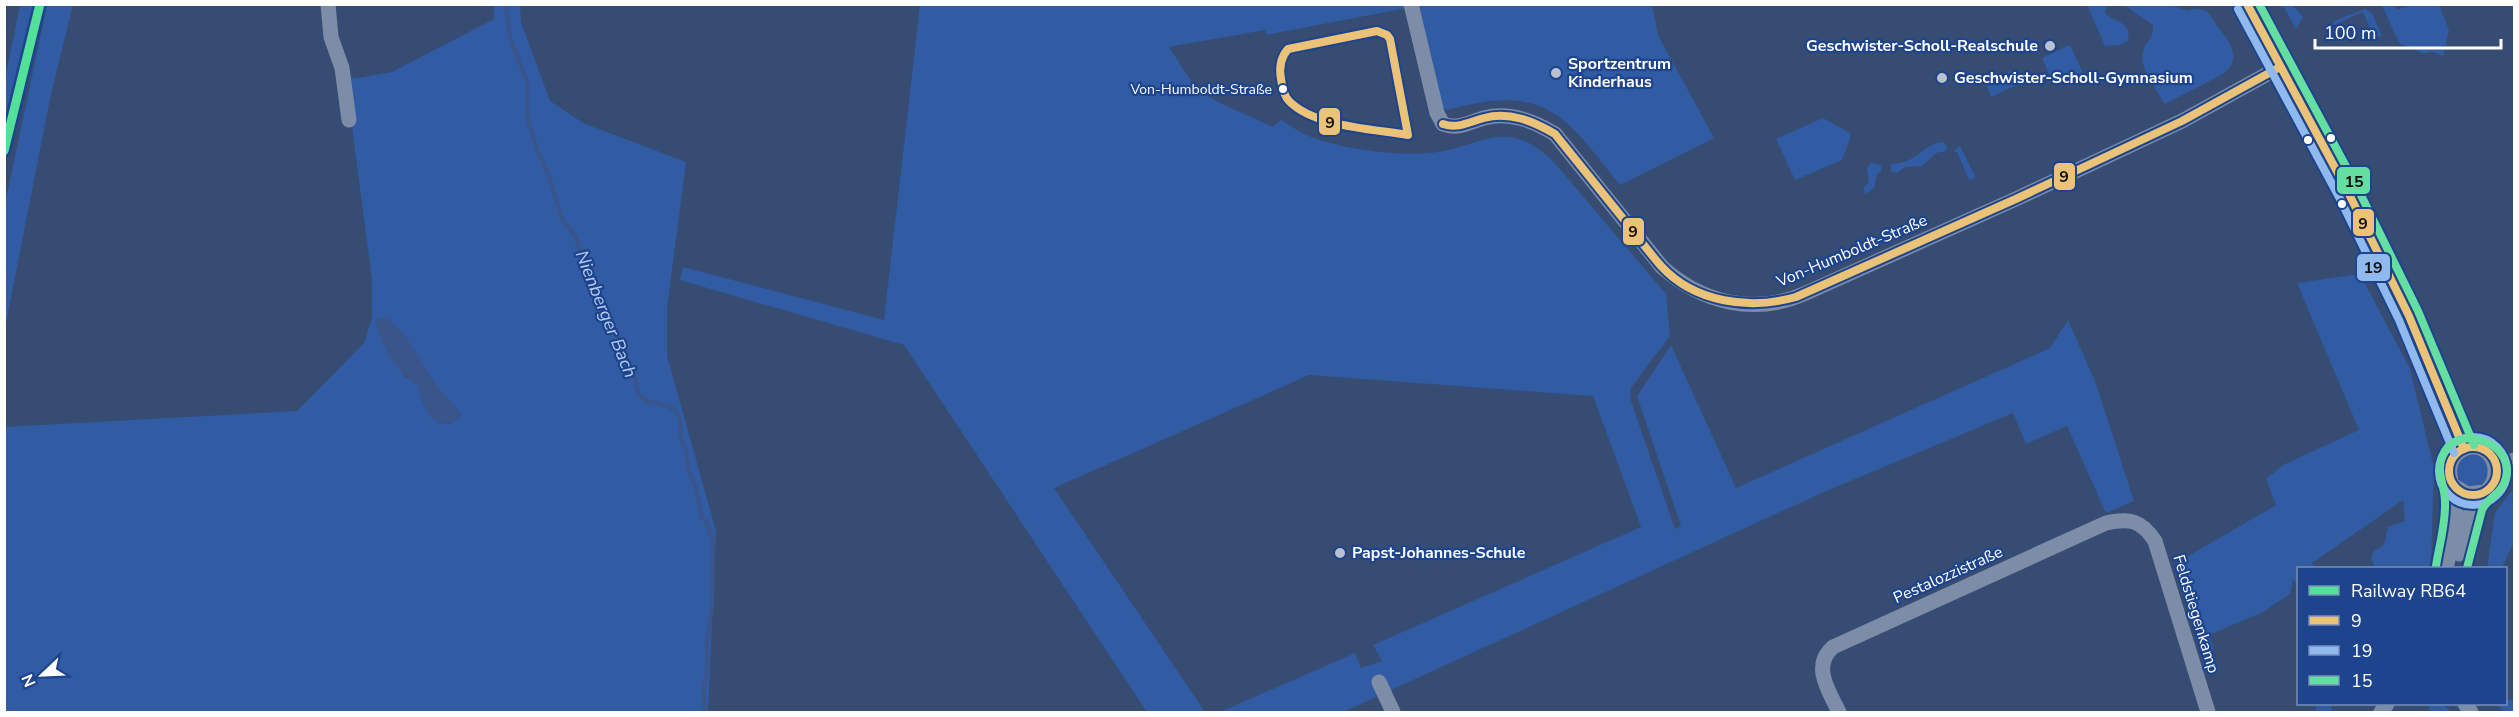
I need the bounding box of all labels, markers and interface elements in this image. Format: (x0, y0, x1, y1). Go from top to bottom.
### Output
scale bar (2315, 12, 2501, 50)
text: 100 m (2324, 21, 2376, 45)
place label: Geschwister-Scholl-Realschule (1806, 35, 2038, 57)
marker: Geschwister-Scholl-Realschule (2043, 39, 2057, 53)
place label: Sportzentrum Kinderhaus (1568, 53, 1671, 93)
marker: Sportzentrum Kinderhaus (1549, 66, 1563, 80)
place label: Geschwister-Scholl-Gymnasium (1954, 67, 2193, 89)
marker: Geschwister-Scholl-Gymnasium (1935, 71, 1949, 85)
place label: Von-Humboldt-Straße (1130, 80, 1272, 99)
marker: Von-Humboldt-Straße (1277, 83, 1289, 95)
line badge: 9 (1318, 107, 1341, 136)
text: 9 (1325, 112, 1335, 134)
unlabelled marker (2325, 132, 2337, 144)
unlabelled marker (2302, 134, 2314, 146)
line badge: 9 (2053, 162, 2076, 191)
text: 9 (2059, 166, 2069, 188)
line badge: 15 (2336, 166, 2371, 195)
text: 15 (2344, 171, 2364, 193)
unlabelled marker (2336, 198, 2348, 210)
line badge: 9 (2352, 208, 2375, 237)
street label: Von-Humboldt-Straße (1772, 209, 1931, 293)
text: 9 (2358, 213, 2368, 235)
line badge: 9 (1622, 217, 1645, 246)
text: 9 (1628, 221, 1638, 243)
water label: Nienberger Bach (570, 247, 642, 381)
line badge: 19 (2356, 253, 2391, 282)
text: 19 (2363, 257, 2383, 279)
street label: Pestalozzistraße (1890, 541, 2006, 609)
place label: Papst-Johannes-Schule (1352, 542, 1526, 564)
marker: Papst-Johannes-Schule (1333, 546, 1347, 560)
street label: Feldstiegenkamp (2168, 552, 2224, 676)
legend (2297, 567, 2507, 705)
text: Railway RB64 (2351, 579, 2466, 603)
text: 9 (2351, 609, 2362, 633)
text: 19 (2351, 639, 2373, 663)
north arrow (12, 645, 72, 705)
text: 15 (2351, 669, 2373, 693)
text: N (17, 671, 42, 690)

